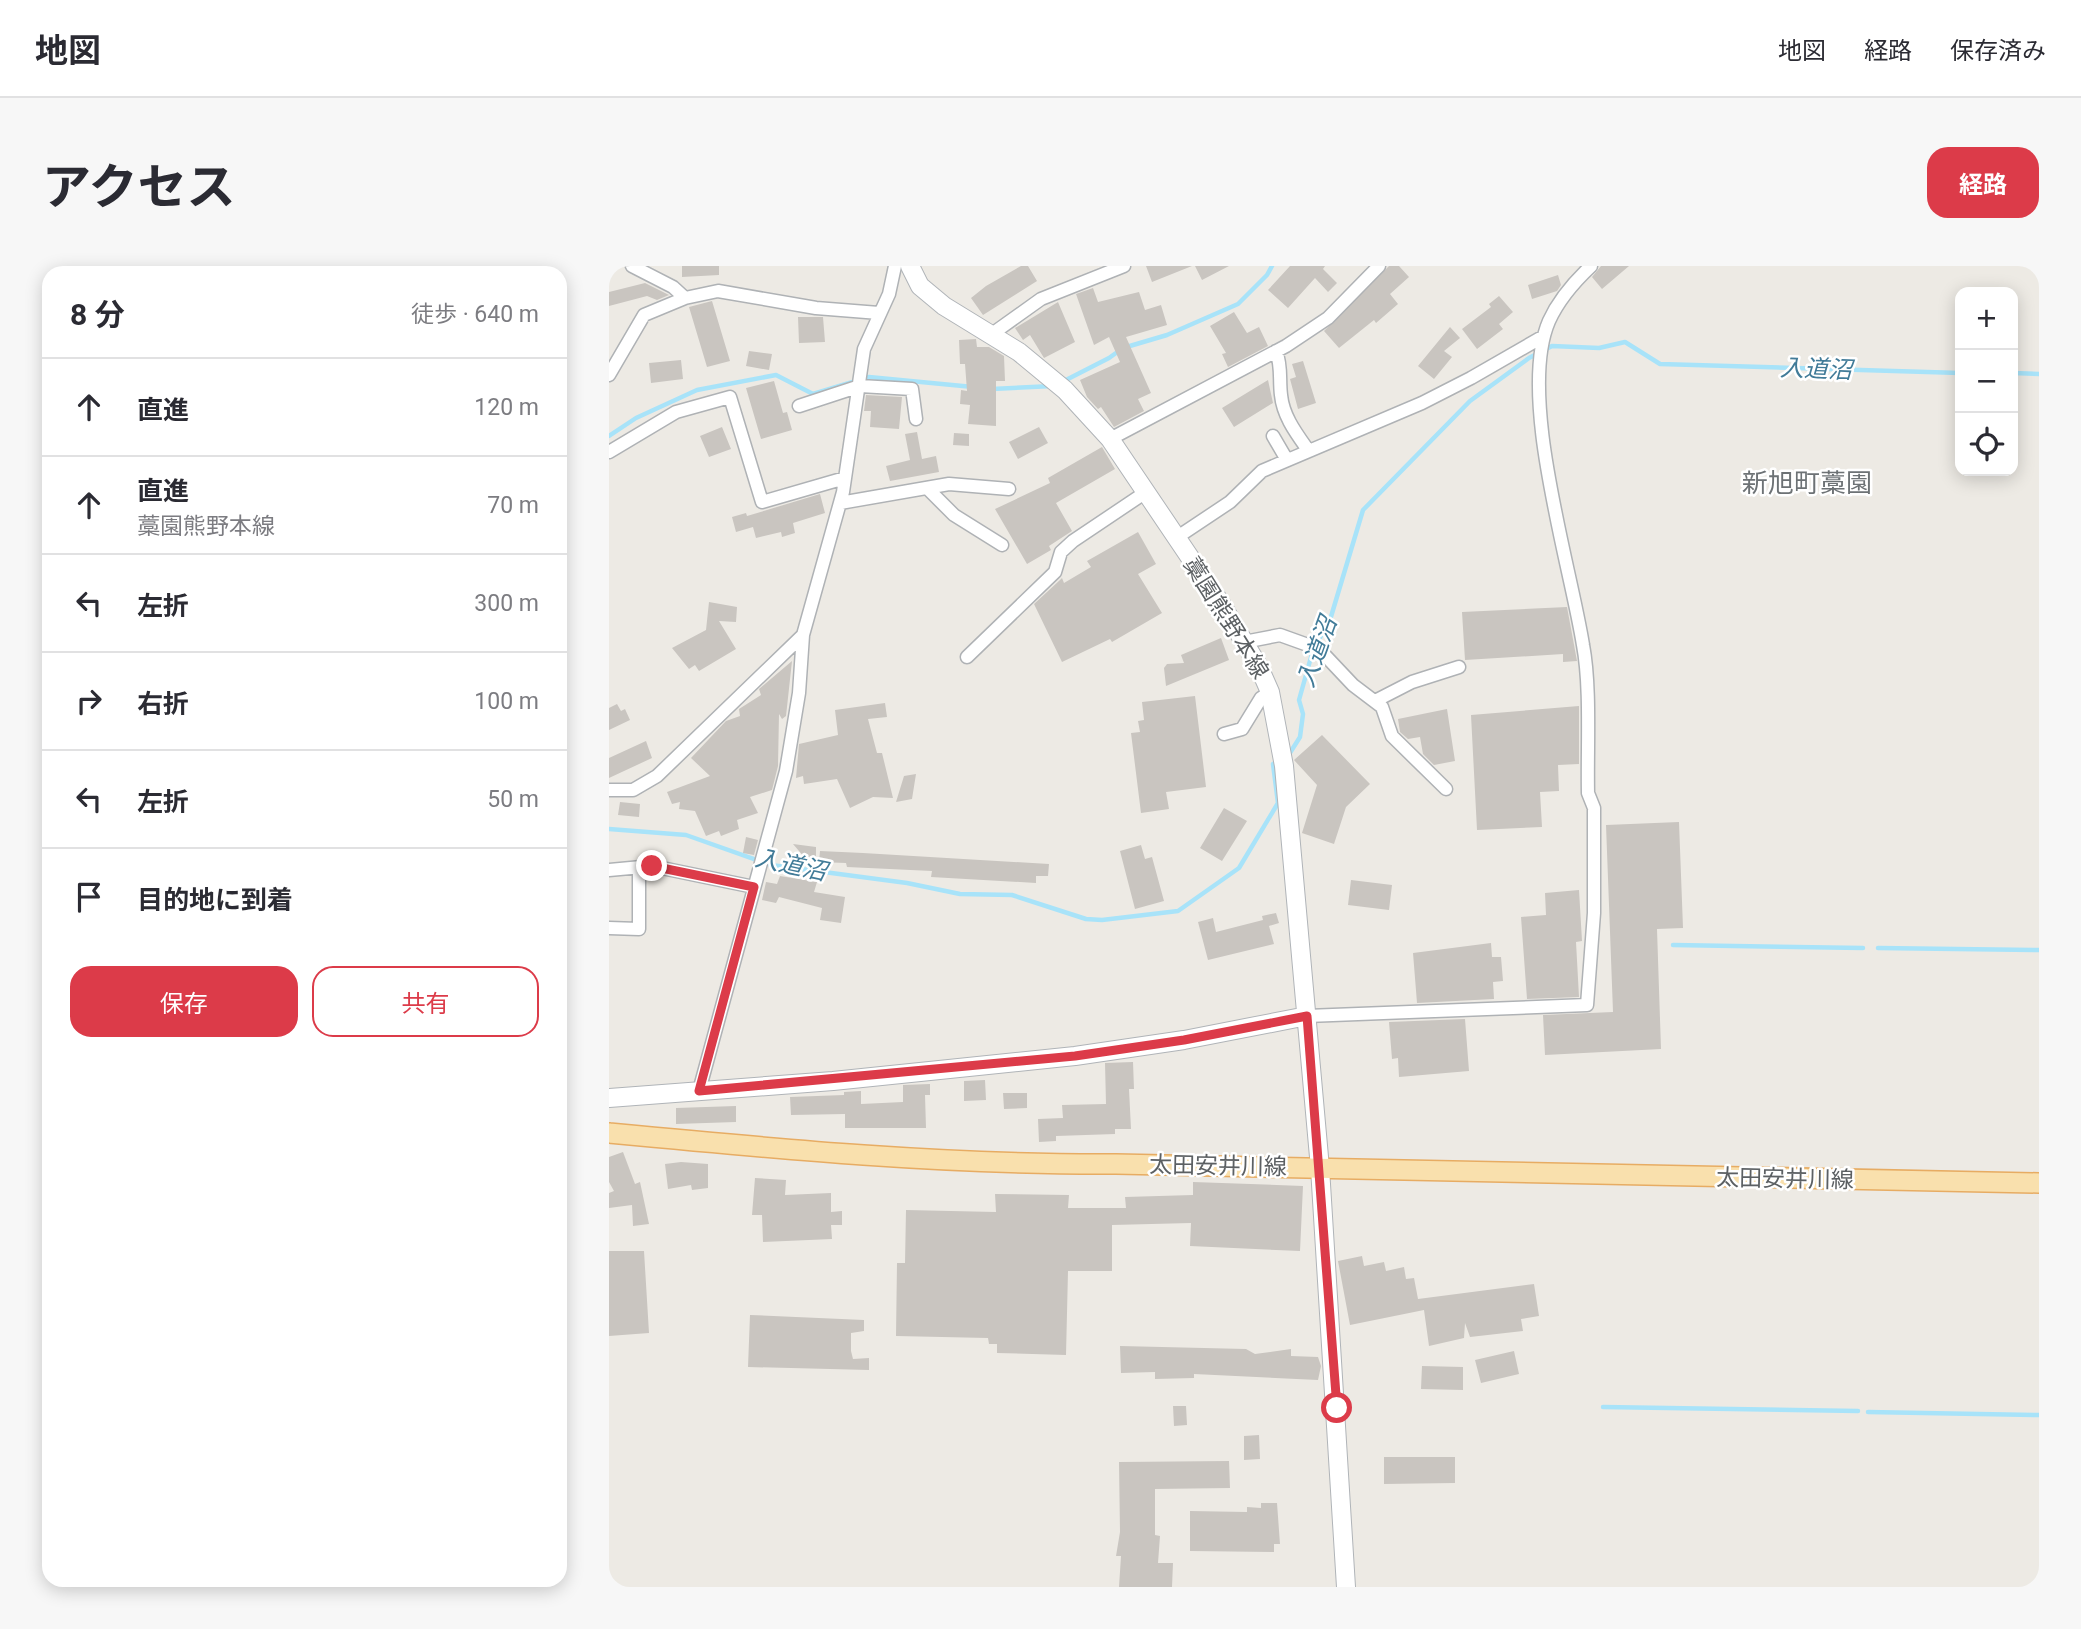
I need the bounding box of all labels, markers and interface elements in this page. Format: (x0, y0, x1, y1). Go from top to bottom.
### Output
text: 地図 (35, 31, 101, 70)
text: 地図 (1778, 37, 1826, 65)
text: 経路 (1864, 37, 1912, 65)
text: 保存済み (1950, 37, 2046, 65)
button: 経路 (1927, 147, 2039, 218)
text: アクセス (42, 159, 236, 216)
map controls (1955, 287, 2018, 476)
button: + (1955, 287, 2018, 350)
text: 8 分 (70, 297, 125, 332)
text: 徒歩 · 640 m (411, 301, 539, 328)
button: − (1955, 350, 2018, 413)
water label: 入道沼 (1780, 354, 1855, 384)
icon: ahead (70, 388, 108, 426)
text: 120 m (474, 394, 539, 421)
text: 直進 (137, 395, 189, 425)
button: locate (1955, 413, 2018, 476)
district label: 新旭町藁園 (1742, 468, 1872, 498)
text: 直進 (137, 476, 189, 506)
icon: ahead (70, 486, 108, 524)
text: 70 m (487, 492, 539, 519)
text: 藁園熊野本線 (137, 513, 275, 540)
street label: 藁園熊野本線 (1178, 552, 1274, 684)
icon: left (70, 584, 108, 622)
text: 300 m (474, 590, 539, 617)
text: 左折 (137, 591, 189, 621)
water label: 入道沼 (1292, 611, 1343, 691)
icon: right (70, 682, 108, 720)
text: 100 m (474, 688, 539, 715)
text: 右折 (137, 689, 189, 719)
icon: left (70, 780, 108, 818)
text: 50 m (487, 786, 539, 813)
text: 左折 (137, 787, 189, 817)
water label: 入道沼 (753, 844, 832, 887)
route end (636, 850, 667, 881)
icon: arrive (70, 878, 108, 916)
text: 目的地に到着 (137, 885, 293, 915)
button: 保存 (70, 966, 298, 1037)
button: 共有 (312, 966, 539, 1037)
street label: 太田安井川線 (1149, 1151, 1287, 1181)
street label: 太田安井川線 (1716, 1164, 1854, 1194)
route start (1321, 1392, 1352, 1423)

